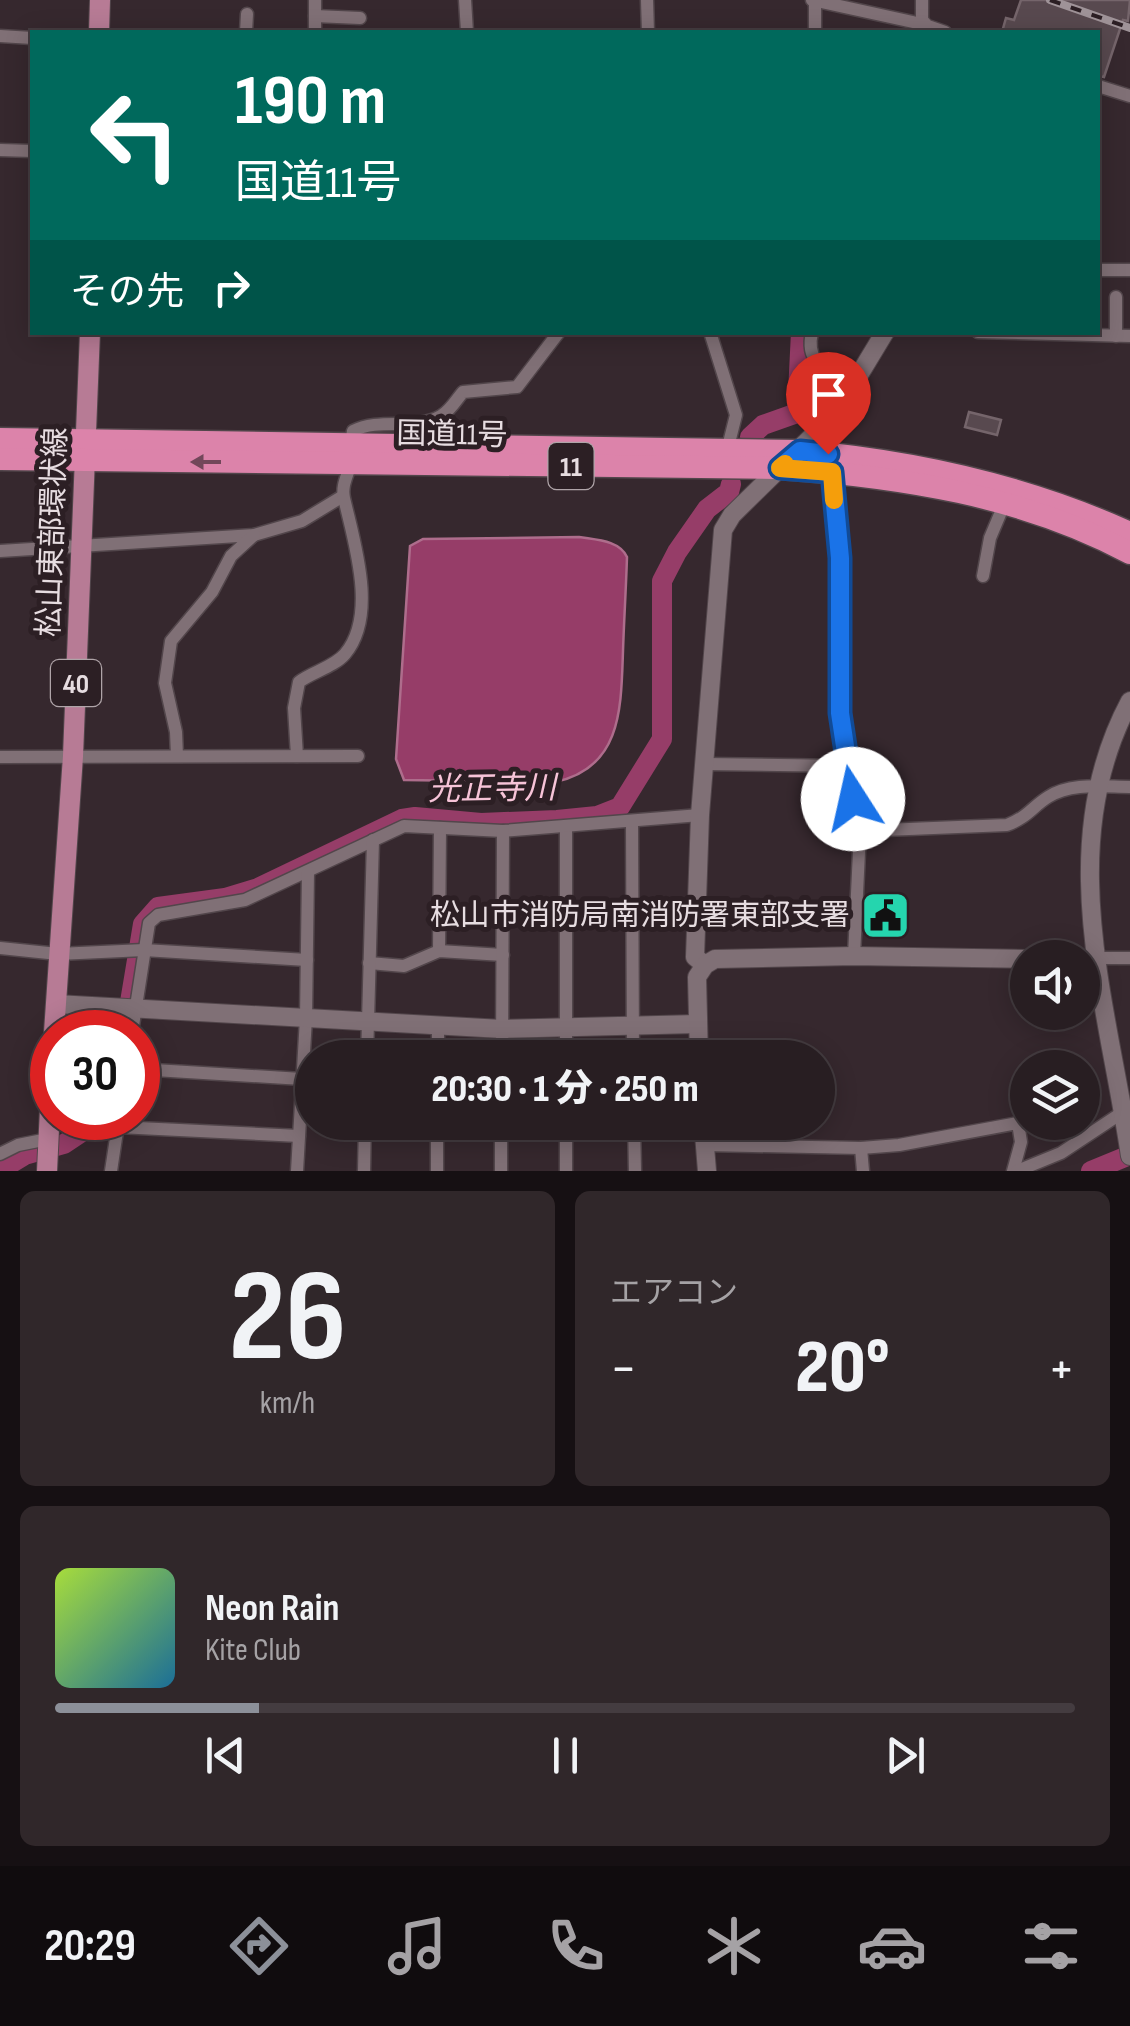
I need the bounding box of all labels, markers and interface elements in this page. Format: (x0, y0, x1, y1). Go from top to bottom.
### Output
text: 190 m (235, 60, 386, 144)
icon: left (70, 70, 200, 200)
text: 国道11号 (235, 156, 402, 211)
icon: right (204, 260, 259, 315)
text: その先 (70, 270, 184, 315)
pin (786, 352, 871, 455)
icon: arrive (801, 367, 856, 422)
street label: 国道11号 (396, 416, 508, 454)
street label: 松山東部環状線 (31, 426, 75, 638)
road number: 11 (548, 443, 594, 489)
one-way arrow (189, 453, 221, 469)
road number: 40 (51, 660, 101, 706)
position arrow (801, 747, 905, 851)
water label: 光正寺川 (428, 769, 559, 810)
public building icon: 松山市消防局南消防署東部支署 (859, 889, 911, 941)
place label: 松山市消防局南消防署東部支署 (430, 898, 850, 934)
map controls (1010, 940, 1100, 1140)
button: sound (1010, 940, 1100, 1030)
speed limit sign: 30 (30, 1010, 160, 1140)
button: layers (1010, 1050, 1100, 1140)
text: 20:30 · 1 分 · 250 m (431, 1067, 699, 1112)
text: 26 (228, 1241, 347, 1397)
text: エアコン (610, 1274, 738, 1313)
text: 20° (795, 1323, 890, 1414)
text: − (610, 1336, 637, 1403)
text: + (1048, 1336, 1075, 1403)
text: km/h (260, 1384, 315, 1423)
text: Neon Rain (205, 1586, 339, 1631)
text: Kite Club (205, 1631, 301, 1670)
icon: previous (198, 1728, 253, 1783)
icon: pause (538, 1728, 593, 1783)
icon: next (878, 1728, 933, 1783)
icon: directions (224, 1911, 294, 1981)
icon: music (382, 1911, 452, 1981)
icon: phone (541, 1911, 611, 1981)
icon: climate (699, 1911, 769, 1981)
icon: car (857, 1911, 927, 1981)
icon: filters (1016, 1911, 1086, 1981)
text: 20:29 (44, 1919, 136, 1974)

